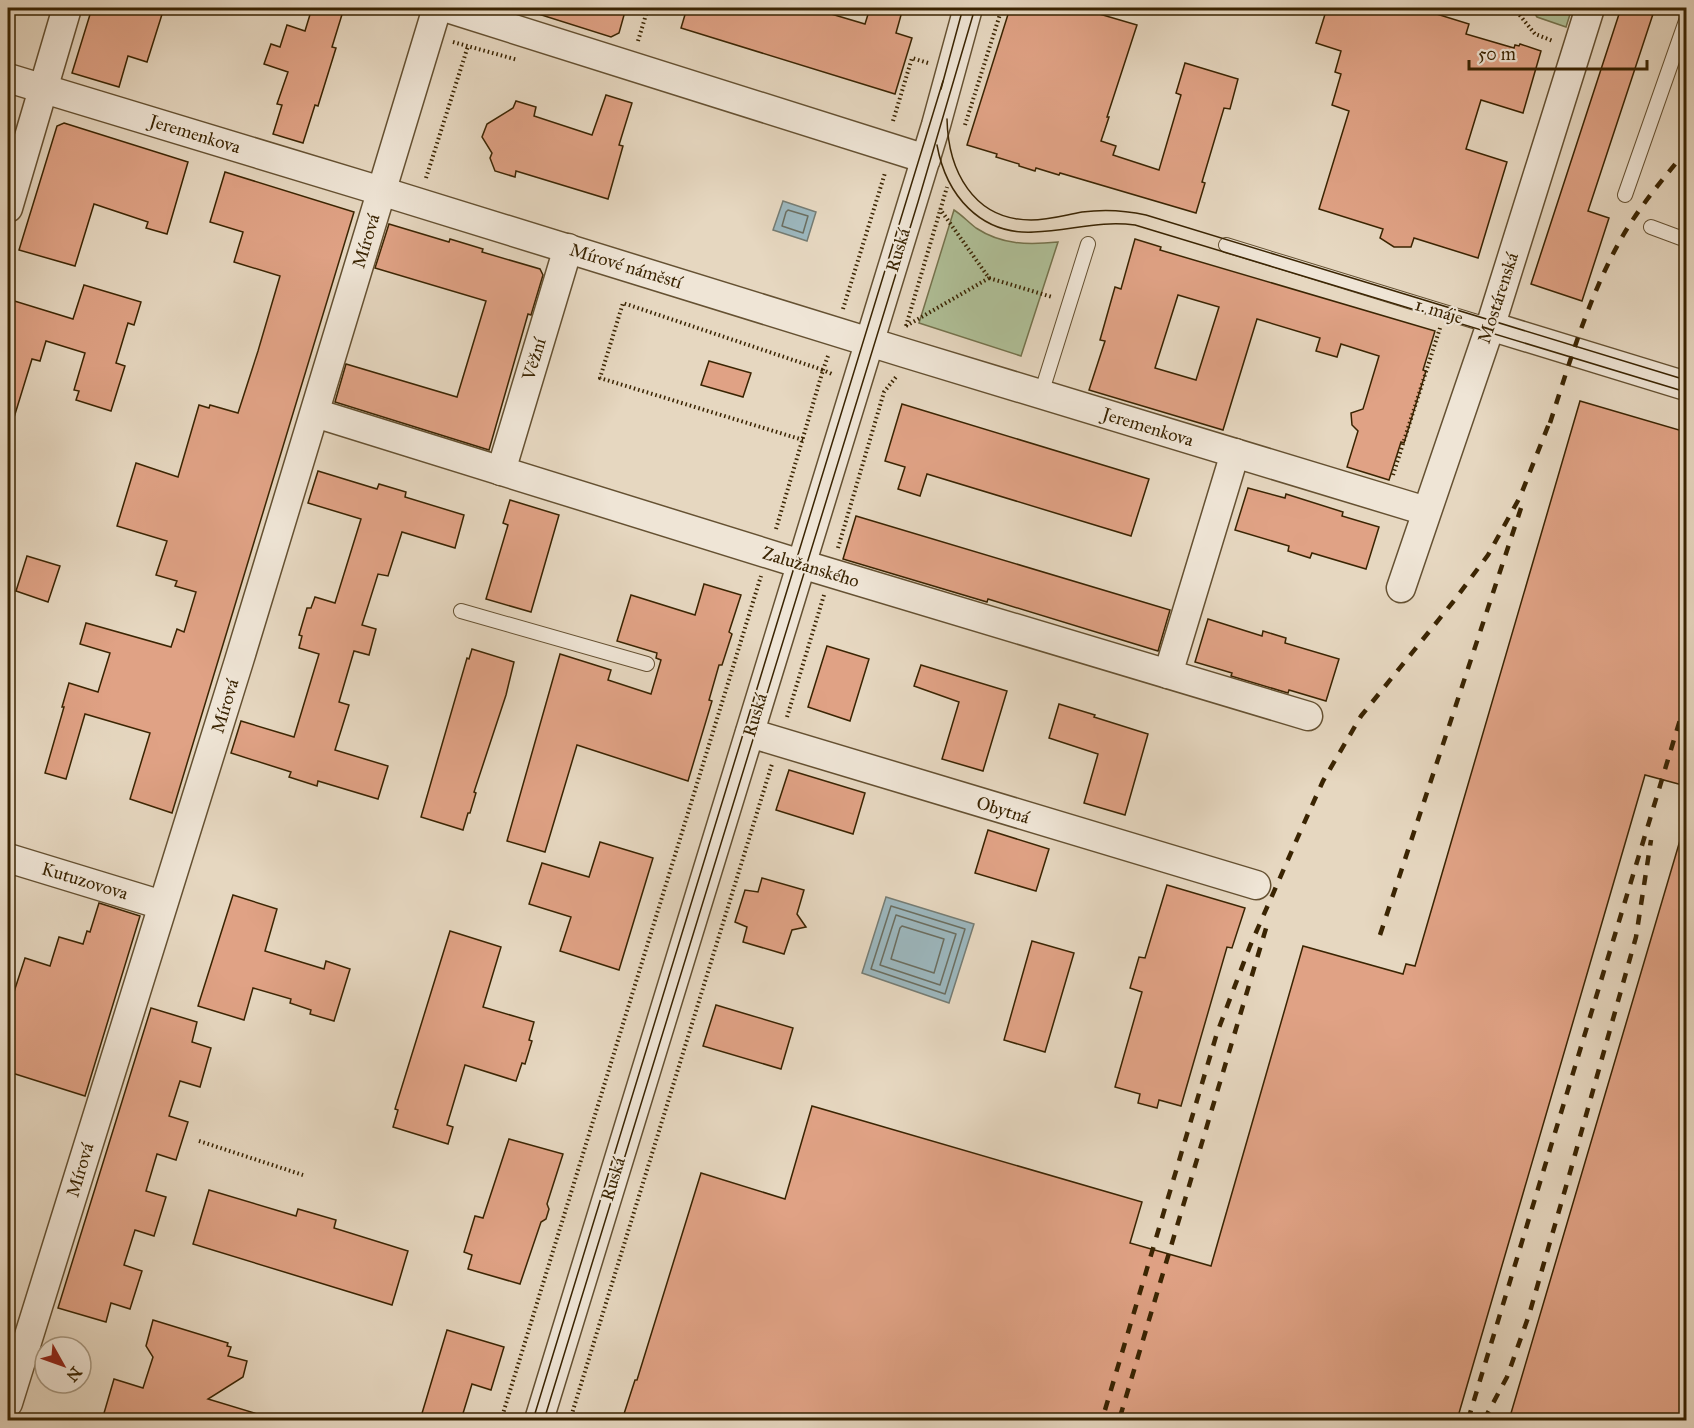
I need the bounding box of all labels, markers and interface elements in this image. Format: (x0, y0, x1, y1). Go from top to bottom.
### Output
scale bar (1469, 33, 1648, 71)
text: 50 m (1478, 43, 1516, 65)
street label: Jeremenkova (144, 109, 244, 159)
street label: Mírová (347, 211, 385, 271)
street label: Ruská (881, 225, 915, 275)
street label: Mírové náměstí (567, 238, 686, 294)
street label: Mostárenská (1473, 249, 1523, 346)
street label: 1. máje (1412, 293, 1466, 329)
street label: Věžní (517, 334, 551, 384)
street label: Jeremenkova (1097, 402, 1197, 452)
street label: Zalužanského (760, 542, 862, 592)
street label: Mírová (206, 676, 244, 736)
street label: Ruská (738, 690, 772, 740)
street label: Obytná (974, 792, 1033, 829)
street label: Kutuzovova (39, 857, 131, 905)
street label: Mírová (61, 1140, 99, 1200)
street label: Ruská (596, 1154, 630, 1204)
north arrow (33, 1335, 93, 1395)
text: N (62, 1363, 86, 1386)

